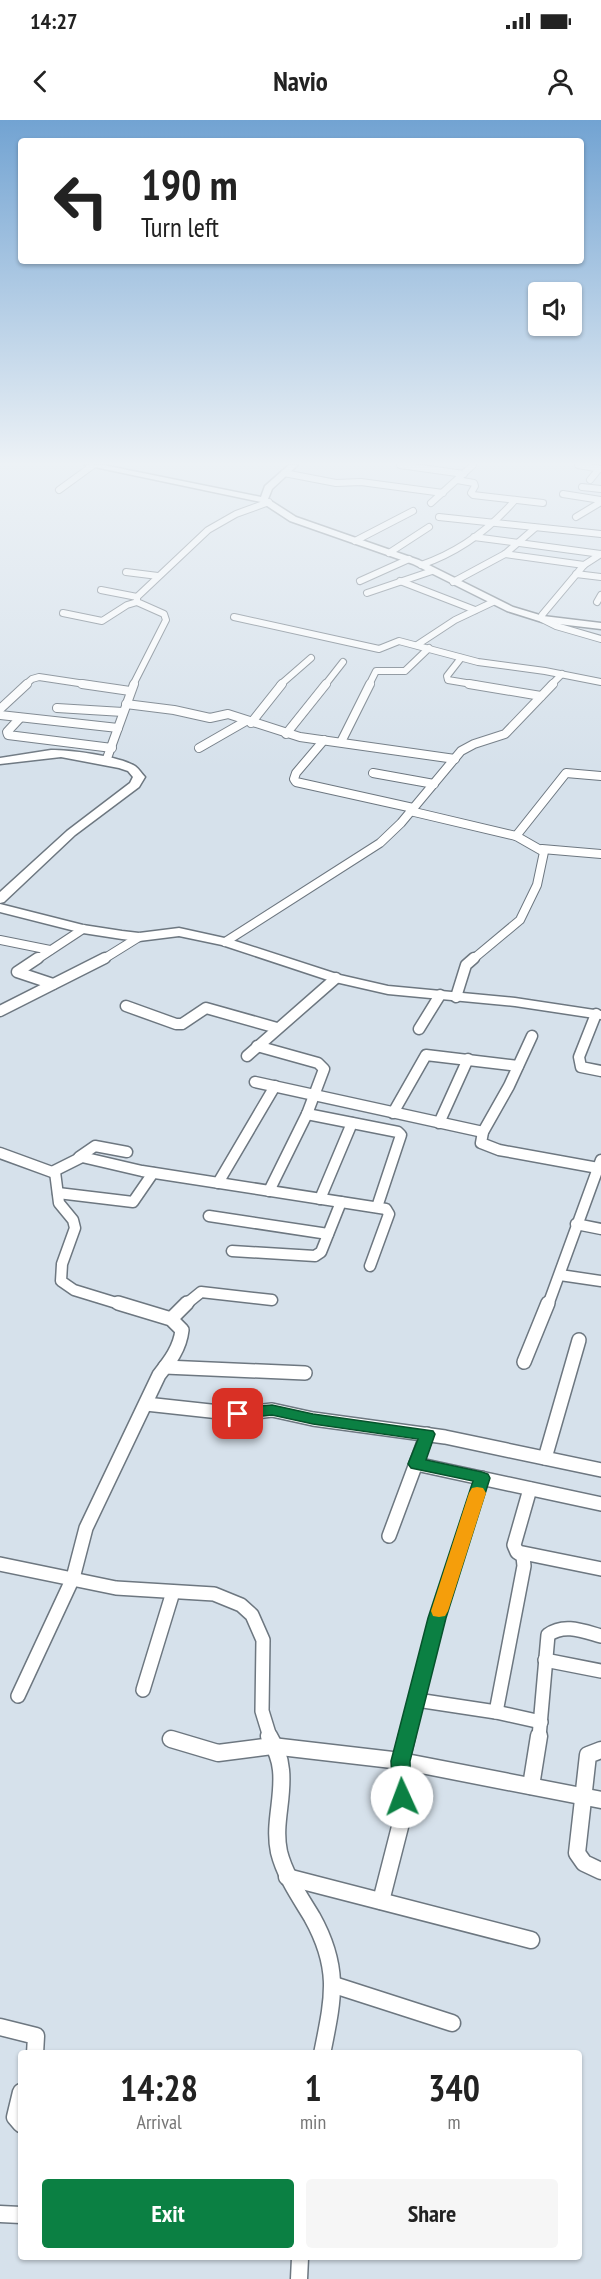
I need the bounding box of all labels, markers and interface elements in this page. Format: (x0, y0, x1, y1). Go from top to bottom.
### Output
text: 14:27 (30, 7, 78, 35)
text: Navio (273, 64, 328, 98)
icon: back (24, 65, 57, 98)
icon: person (544, 65, 577, 98)
text: 190 m (141, 157, 238, 212)
icon: left (42, 162, 120, 240)
text: Turn left (141, 210, 219, 244)
map controls (528, 282, 582, 336)
button: sound (528, 282, 582, 336)
pin (212, 1388, 263, 1439)
icon: arrive (221, 1397, 254, 1430)
position arrow (370, 1765, 434, 1829)
text: 14:28 (120, 2064, 198, 2111)
text: 1 (304, 2064, 322, 2111)
text: 340 (428, 2064, 480, 2111)
text: Arrival (136, 2109, 182, 2135)
text: min (300, 2109, 326, 2135)
text: m (448, 2109, 461, 2135)
button: Exit (42, 2179, 294, 2248)
button: Share (306, 2179, 558, 2248)

